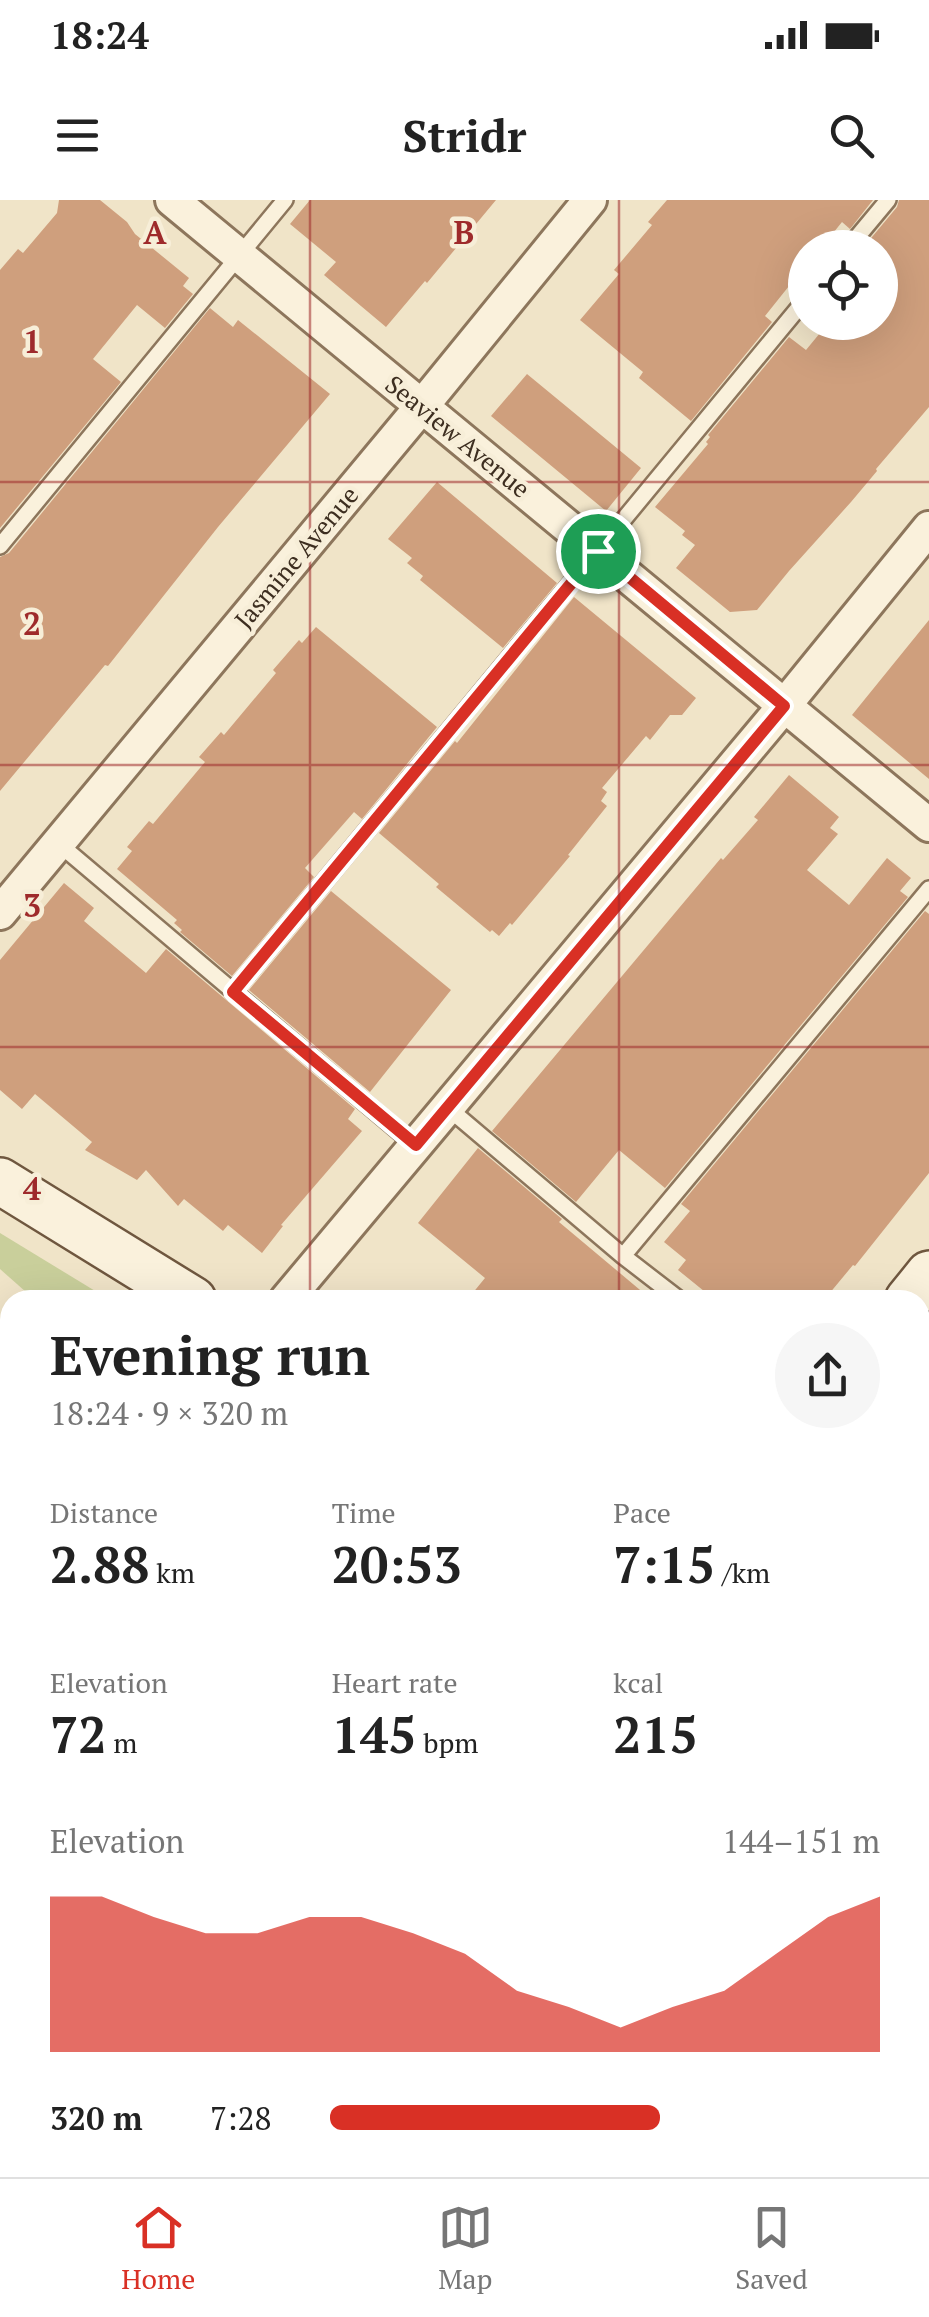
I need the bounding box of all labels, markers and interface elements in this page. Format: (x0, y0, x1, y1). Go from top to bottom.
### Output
text: 18:24 (50, 10, 149, 60)
text: Stridr (403, 105, 526, 165)
icon: menu (50, 108, 105, 163)
icon: search (824, 108, 879, 163)
text: A (143, 211, 167, 253)
text: B (454, 211, 474, 253)
map controls (788, 230, 898, 340)
button: locate (788, 230, 898, 340)
text: 1 (23, 320, 41, 362)
street label: Seaview Avenue (379, 367, 537, 505)
street label: Jasmine Avenue (227, 479, 365, 635)
pin (556, 509, 641, 594)
icon: arrive (571, 524, 626, 579)
text: 2 (23, 602, 41, 644)
text: 3 (23, 884, 41, 926)
text: 4 (23, 1167, 41, 1209)
text: Evening run (50, 1318, 370, 1391)
button: share (775, 1323, 880, 1428)
text: 18:24 · 9 × 320 m (50, 1392, 288, 1434)
text: Distance (50, 1494, 158, 1531)
text: Time (332, 1494, 396, 1531)
text: Pace (613, 1494, 671, 1531)
text: 2.88 (50, 1531, 150, 1597)
text: 20:53 (332, 1531, 462, 1597)
text: 7:15 (613, 1531, 715, 1597)
text: km (150, 1554, 195, 1591)
text: /km (715, 1554, 770, 1591)
text: Elevation (50, 1664, 168, 1701)
text: Heart rate (332, 1664, 458, 1701)
text: kcal (613, 1664, 663, 1701)
text: 72 (50, 1701, 107, 1767)
text: 145 (332, 1701, 416, 1767)
text: 215 (613, 1701, 698, 1767)
text: m (107, 1724, 137, 1761)
text: bpm (416, 1724, 478, 1761)
text: Elevation (50, 1820, 184, 1862)
text: 144–151 m (722, 1820, 880, 1862)
text: 320 m (50, 2097, 142, 2139)
text: 7:28 (210, 2097, 272, 2139)
tab: Home (121, 2200, 195, 2297)
tab: Map (438, 2200, 493, 2297)
tab: Saved (735, 2200, 808, 2297)

